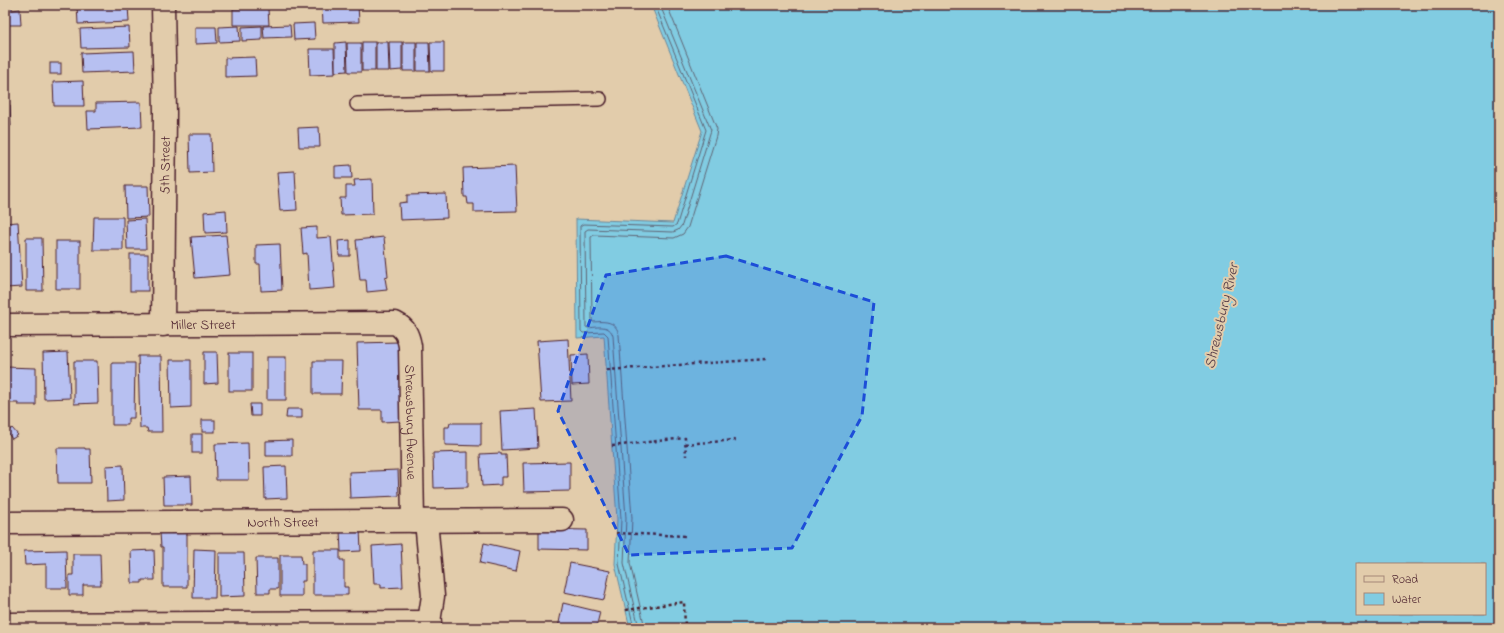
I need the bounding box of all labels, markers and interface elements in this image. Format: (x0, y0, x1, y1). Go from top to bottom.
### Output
street label: 5th Street (155, 136, 177, 194)
water label: Shrewsbury River (1199, 259, 1246, 371)
street label: Miller Street (170, 315, 236, 336)
street label: Shrewsbury Avenue (398, 364, 421, 481)
street label: North Street (247, 512, 319, 534)
legend (1356, 563, 1486, 615)
text: Road (1392, 571, 1418, 589)
text: Water (1392, 591, 1421, 609)

